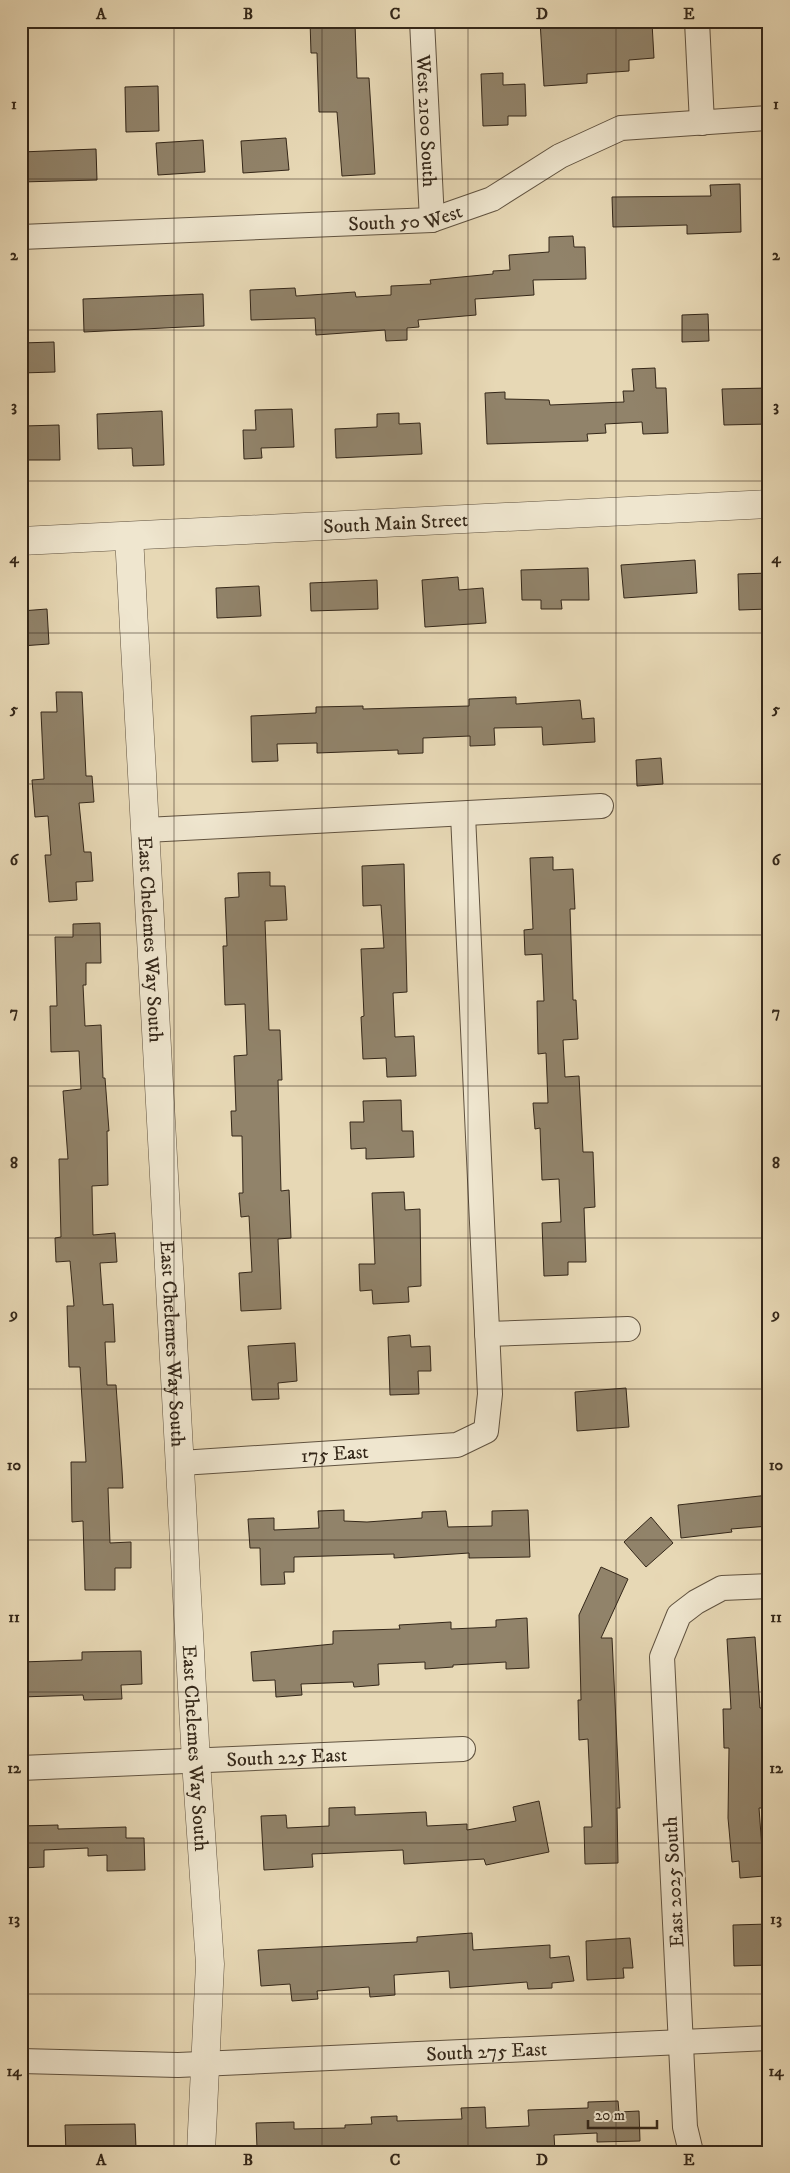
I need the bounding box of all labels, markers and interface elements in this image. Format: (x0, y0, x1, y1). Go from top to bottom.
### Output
text: A (95, 4, 107, 24)
text: B (243, 4, 253, 24)
text: C (390, 4, 400, 24)
text: D (536, 4, 548, 24)
text: E (683, 4, 695, 24)
street label: West 2100 South (410, 53, 441, 188)
text: 1 (11, 94, 17, 114)
text: 1 (773, 94, 779, 114)
street label: South 50 West (348, 199, 466, 237)
text: 2 (10, 245, 19, 265)
text: 2 (772, 245, 781, 265)
text: 3 (11, 396, 17, 416)
text: 3 (773, 396, 779, 416)
street label: South Main Street (323, 508, 469, 540)
text: 4 (8, 548, 19, 568)
text: 4 (770, 548, 781, 568)
text: 5 (9, 699, 18, 719)
text: 5 (771, 699, 780, 719)
street label: East Chelemes Way South (131, 836, 168, 1044)
text: 6 (10, 850, 20, 870)
text: 6 (772, 850, 782, 870)
text: 7 (10, 1002, 18, 1022)
text: 7 (772, 1002, 780, 1022)
text: 8 (10, 1153, 18, 1173)
text: 8 (772, 1153, 780, 1173)
street label: East Chelemes Way South (154, 1240, 190, 1448)
text: 9 (9, 1304, 18, 1324)
text: 9 (771, 1304, 780, 1324)
street label: 175 East (300, 1440, 369, 1469)
text: 10 (7, 1455, 22, 1475)
text: 10 (769, 1455, 784, 1475)
text: 11 (8, 1607, 20, 1627)
text: 11 (770, 1607, 782, 1627)
street label: East Chelemes Way South (176, 1644, 213, 1853)
street label: South 225 East (226, 1743, 348, 1773)
text: 12 (7, 1758, 22, 1778)
text: 12 (769, 1758, 784, 1778)
street label: East 2025 South (659, 1815, 690, 1948)
text: 13 (8, 1909, 20, 1929)
text: 13 (770, 1909, 782, 1929)
street label: South 275 East (426, 2037, 548, 2068)
text: 14 (6, 2061, 22, 2081)
text: 14 (768, 2061, 784, 2081)
scale bar (588, 2098, 656, 2130)
text: 20 m (595, 2106, 625, 2125)
text: A (95, 2150, 107, 2170)
text: B (243, 2150, 253, 2170)
text: C (390, 2150, 400, 2170)
text: D (536, 2150, 548, 2170)
text: E (683, 2150, 695, 2170)

